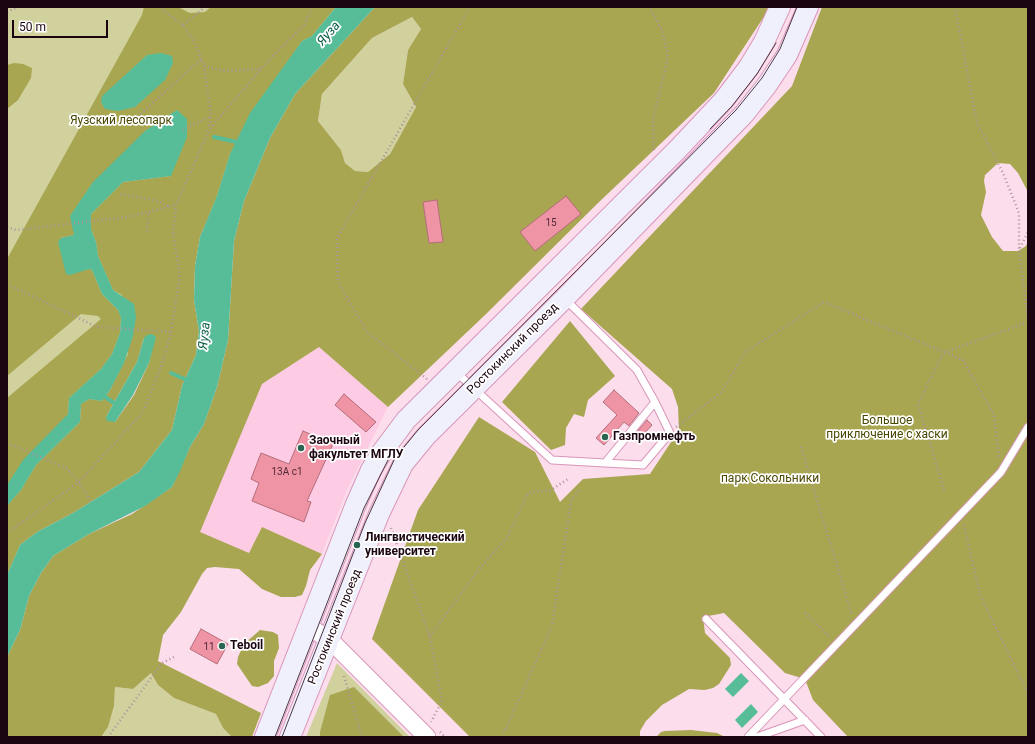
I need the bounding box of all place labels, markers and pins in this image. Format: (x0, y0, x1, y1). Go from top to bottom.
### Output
place label: Газпромнефть (613, 430, 695, 444)
marker: Газпромнефть (600, 432, 610, 442)
place label: Заочный факультет МГЛУ (309, 434, 403, 462)
marker: Заочный факультет МГЛУ (296, 443, 306, 453)
place label: Лингвистический университет (365, 531, 465, 559)
marker: Лингвистический университет (352, 540, 362, 550)
place label: Teboil (230, 639, 263, 653)
marker: Teboil (217, 641, 227, 651)

